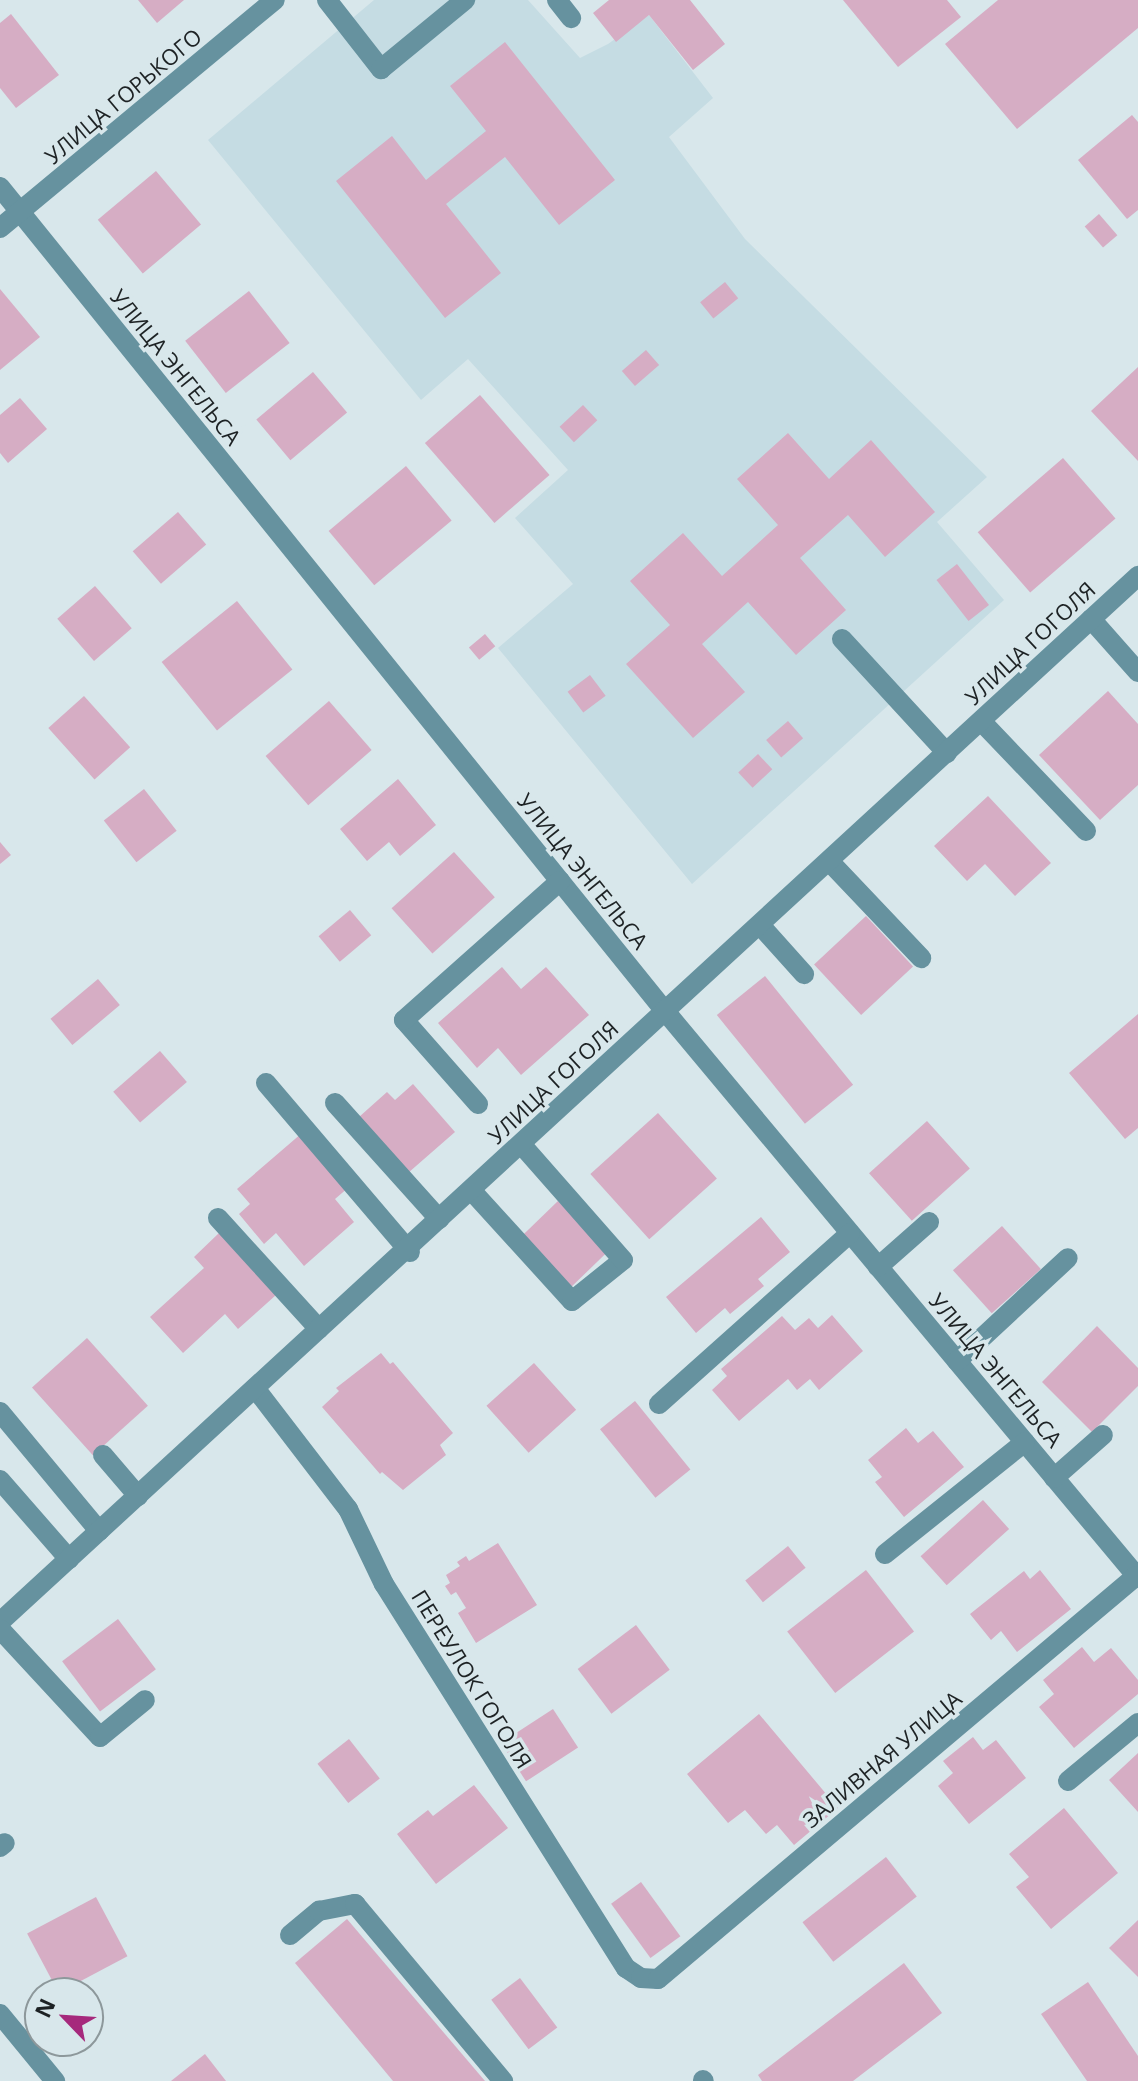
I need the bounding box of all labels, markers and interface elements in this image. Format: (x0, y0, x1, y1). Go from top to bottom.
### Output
street label: УЛИЦА ГОРЬКОГО (39, 23, 207, 169)
street label: УЛИЦА ЭНГЕЛЬСА (105, 284, 247, 450)
street label: УЛИЦА ГОГОЛЯ (960, 576, 1100, 710)
street label: УЛИЦА ЭНГЕЛЬСА (512, 788, 654, 954)
street label: УЛИЦА ГОГОЛЯ (483, 1015, 623, 1149)
street label: УЛИЦА ЭНГЕЛЬСА (924, 1288, 1068, 1452)
street label: ПЕРЕУЛОК ГОГОЛЯ (406, 1585, 538, 1773)
street label: ЗАЛИВНАЯ УЛИЦА (797, 1685, 967, 1833)
north arrow (24, 1977, 104, 2057)
text: N (27, 1993, 61, 2022)

